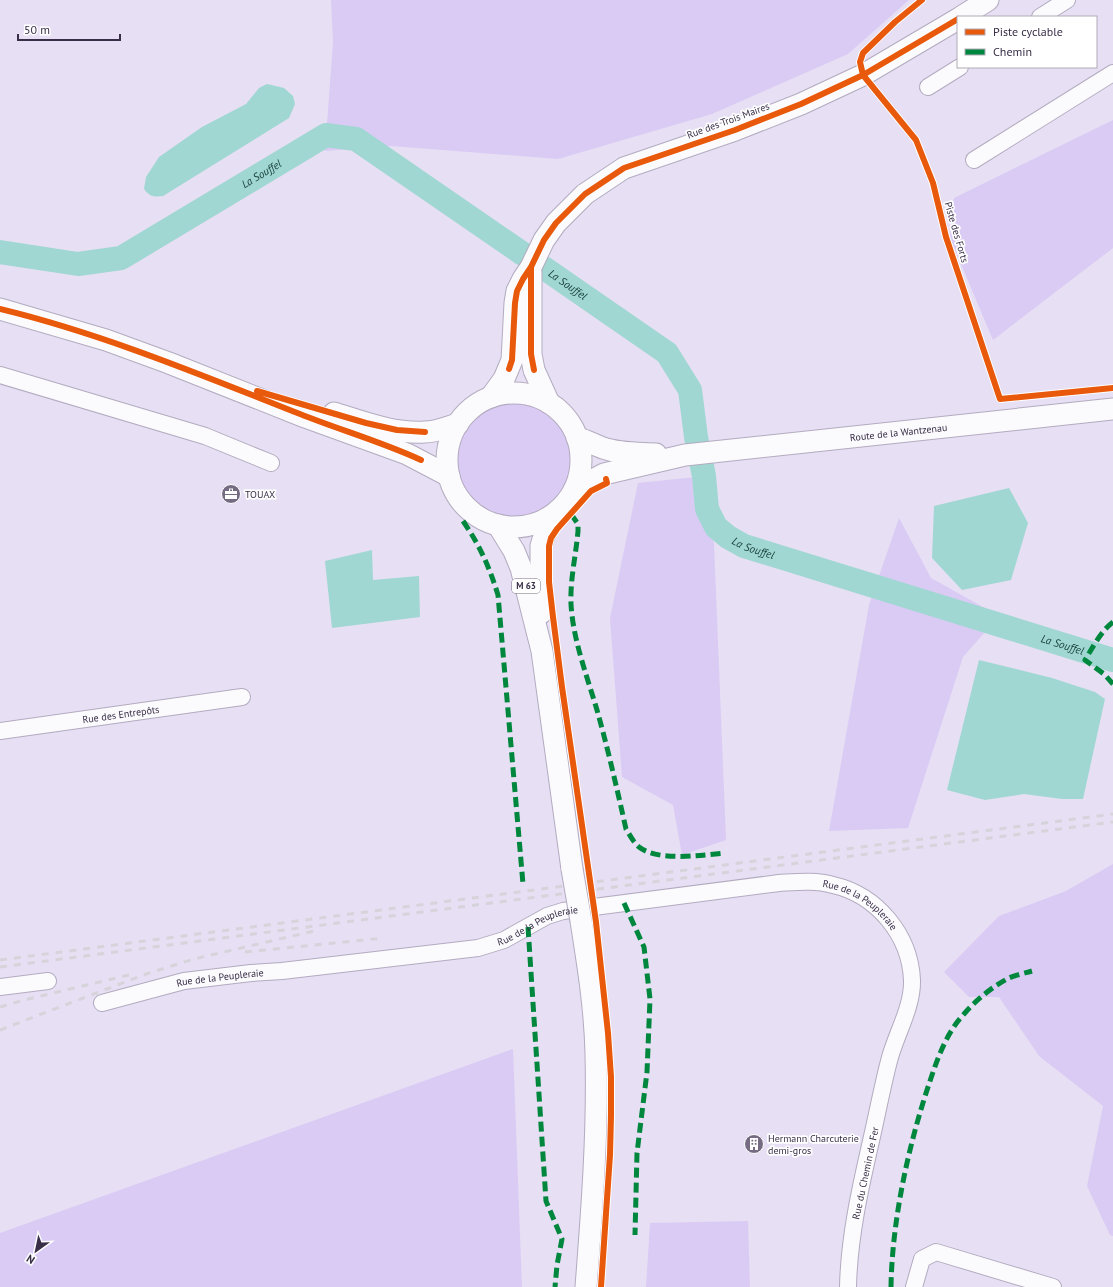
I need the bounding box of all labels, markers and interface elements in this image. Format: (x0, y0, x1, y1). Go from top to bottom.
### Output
scale bar (18, 16, 120, 42)
legend (957, 16, 1097, 68)
text: 50 m (24, 22, 50, 37)
text: Piste cyclable (993, 24, 1063, 39)
text: Chemin (993, 44, 1032, 59)
street label: Rue des Trois Maires (685, 99, 771, 141)
water label: La Souffel (239, 156, 284, 191)
street label: Piste des Forts (942, 200, 971, 264)
water label: La Souffel (546, 266, 590, 303)
street label: Route de la Wantzenau (849, 421, 948, 444)
office icon: TOUAX (220, 483, 242, 505)
place label: TOUAX (245, 488, 275, 501)
water label: La Souffel (730, 534, 776, 562)
road number: M 63 (512, 579, 540, 593)
water label: La Souffel (1039, 631, 1086, 658)
street label: Rue des Entrepôts (82, 703, 160, 726)
street label: Rue de la Peupleraie (822, 877, 900, 933)
street label: Rue de la Peupleraie (496, 903, 579, 949)
street label: Rue de la Peupleraie (175, 966, 264, 990)
street label: Rue du Chemin de Fer (849, 1125, 882, 1221)
place label: Hermann Charcuterie demi-gros (768, 1132, 859, 1157)
building icon: Hermann Charcuterie demi-gros (743, 1133, 765, 1155)
north arrow (16, 1231, 56, 1271)
text: N (24, 1252, 37, 1267)

